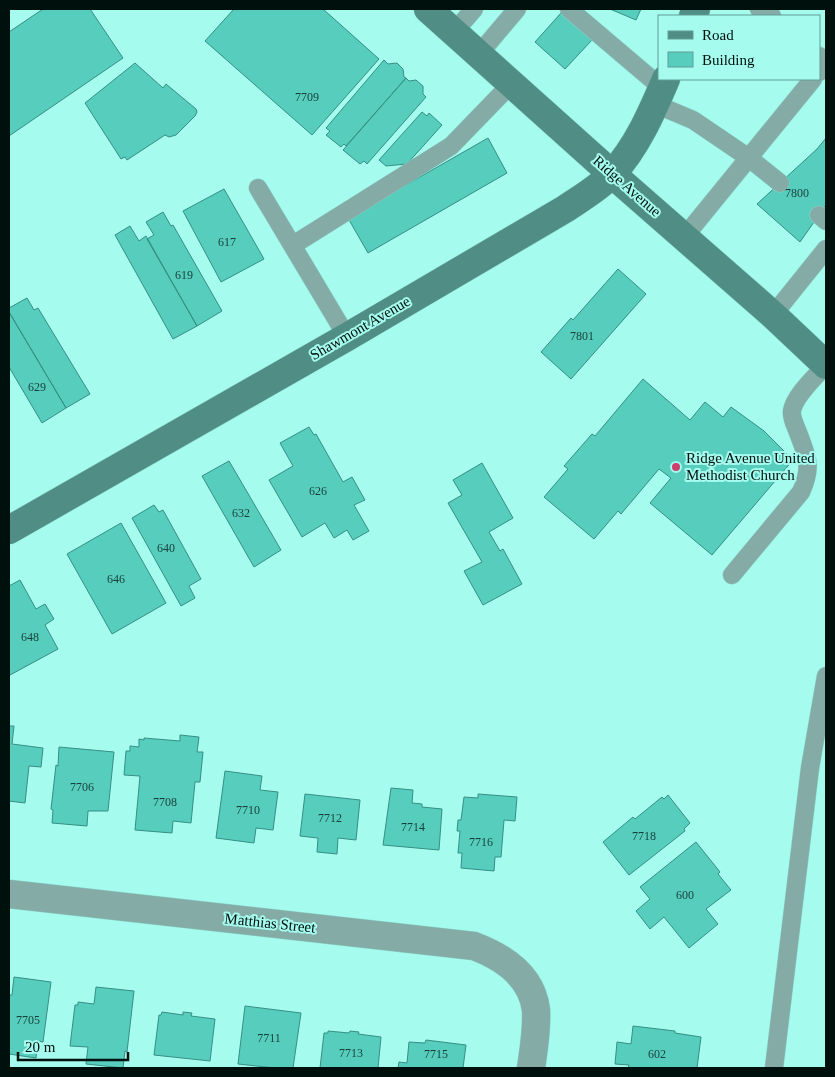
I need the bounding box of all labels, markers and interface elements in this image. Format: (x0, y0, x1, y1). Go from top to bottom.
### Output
legend (658, 15, 820, 80)
text: Road (702, 27, 734, 43)
text: Building (702, 52, 755, 68)
house number: 7709 (295, 90, 319, 104)
street label: Ridge Avenue (590, 152, 664, 220)
house number: 7800 (785, 186, 809, 200)
house number: 617 (218, 235, 236, 249)
house number: 619 (175, 268, 193, 282)
street label: Shawmont Avenue (307, 293, 413, 363)
house number: 7801 (570, 329, 594, 343)
house number: 629 (28, 380, 46, 394)
place label: Ridge Avenue United Methodist Church (686, 450, 815, 483)
marker: Ridge Avenue United Methodist Church (670, 461, 682, 473)
house number: 626 (309, 484, 327, 498)
house number: 632 (232, 506, 250, 520)
house number: 640 (157, 541, 175, 555)
house number: 646 (107, 572, 125, 586)
house number: 648 (21, 630, 39, 644)
house number: 7706 (70, 780, 94, 794)
house number: 7708 (153, 795, 177, 809)
house number: 7710 (236, 803, 260, 817)
house number: 7712 (318, 811, 342, 825)
house number: 7714 (401, 820, 425, 834)
house number: 7718 (632, 829, 656, 843)
house number: 7716 (469, 835, 493, 849)
house number: 600 (676, 888, 694, 902)
street label: Matthias Street (224, 910, 317, 936)
house number: 7705 (16, 1013, 40, 1027)
scale bar (18, 1030, 128, 1062)
house number: 7711 (257, 1031, 281, 1045)
text: 20 m (25, 1039, 56, 1055)
house number: 7713 (339, 1046, 363, 1060)
house number: 7715 (424, 1047, 448, 1061)
house number: 602 (648, 1047, 666, 1061)

